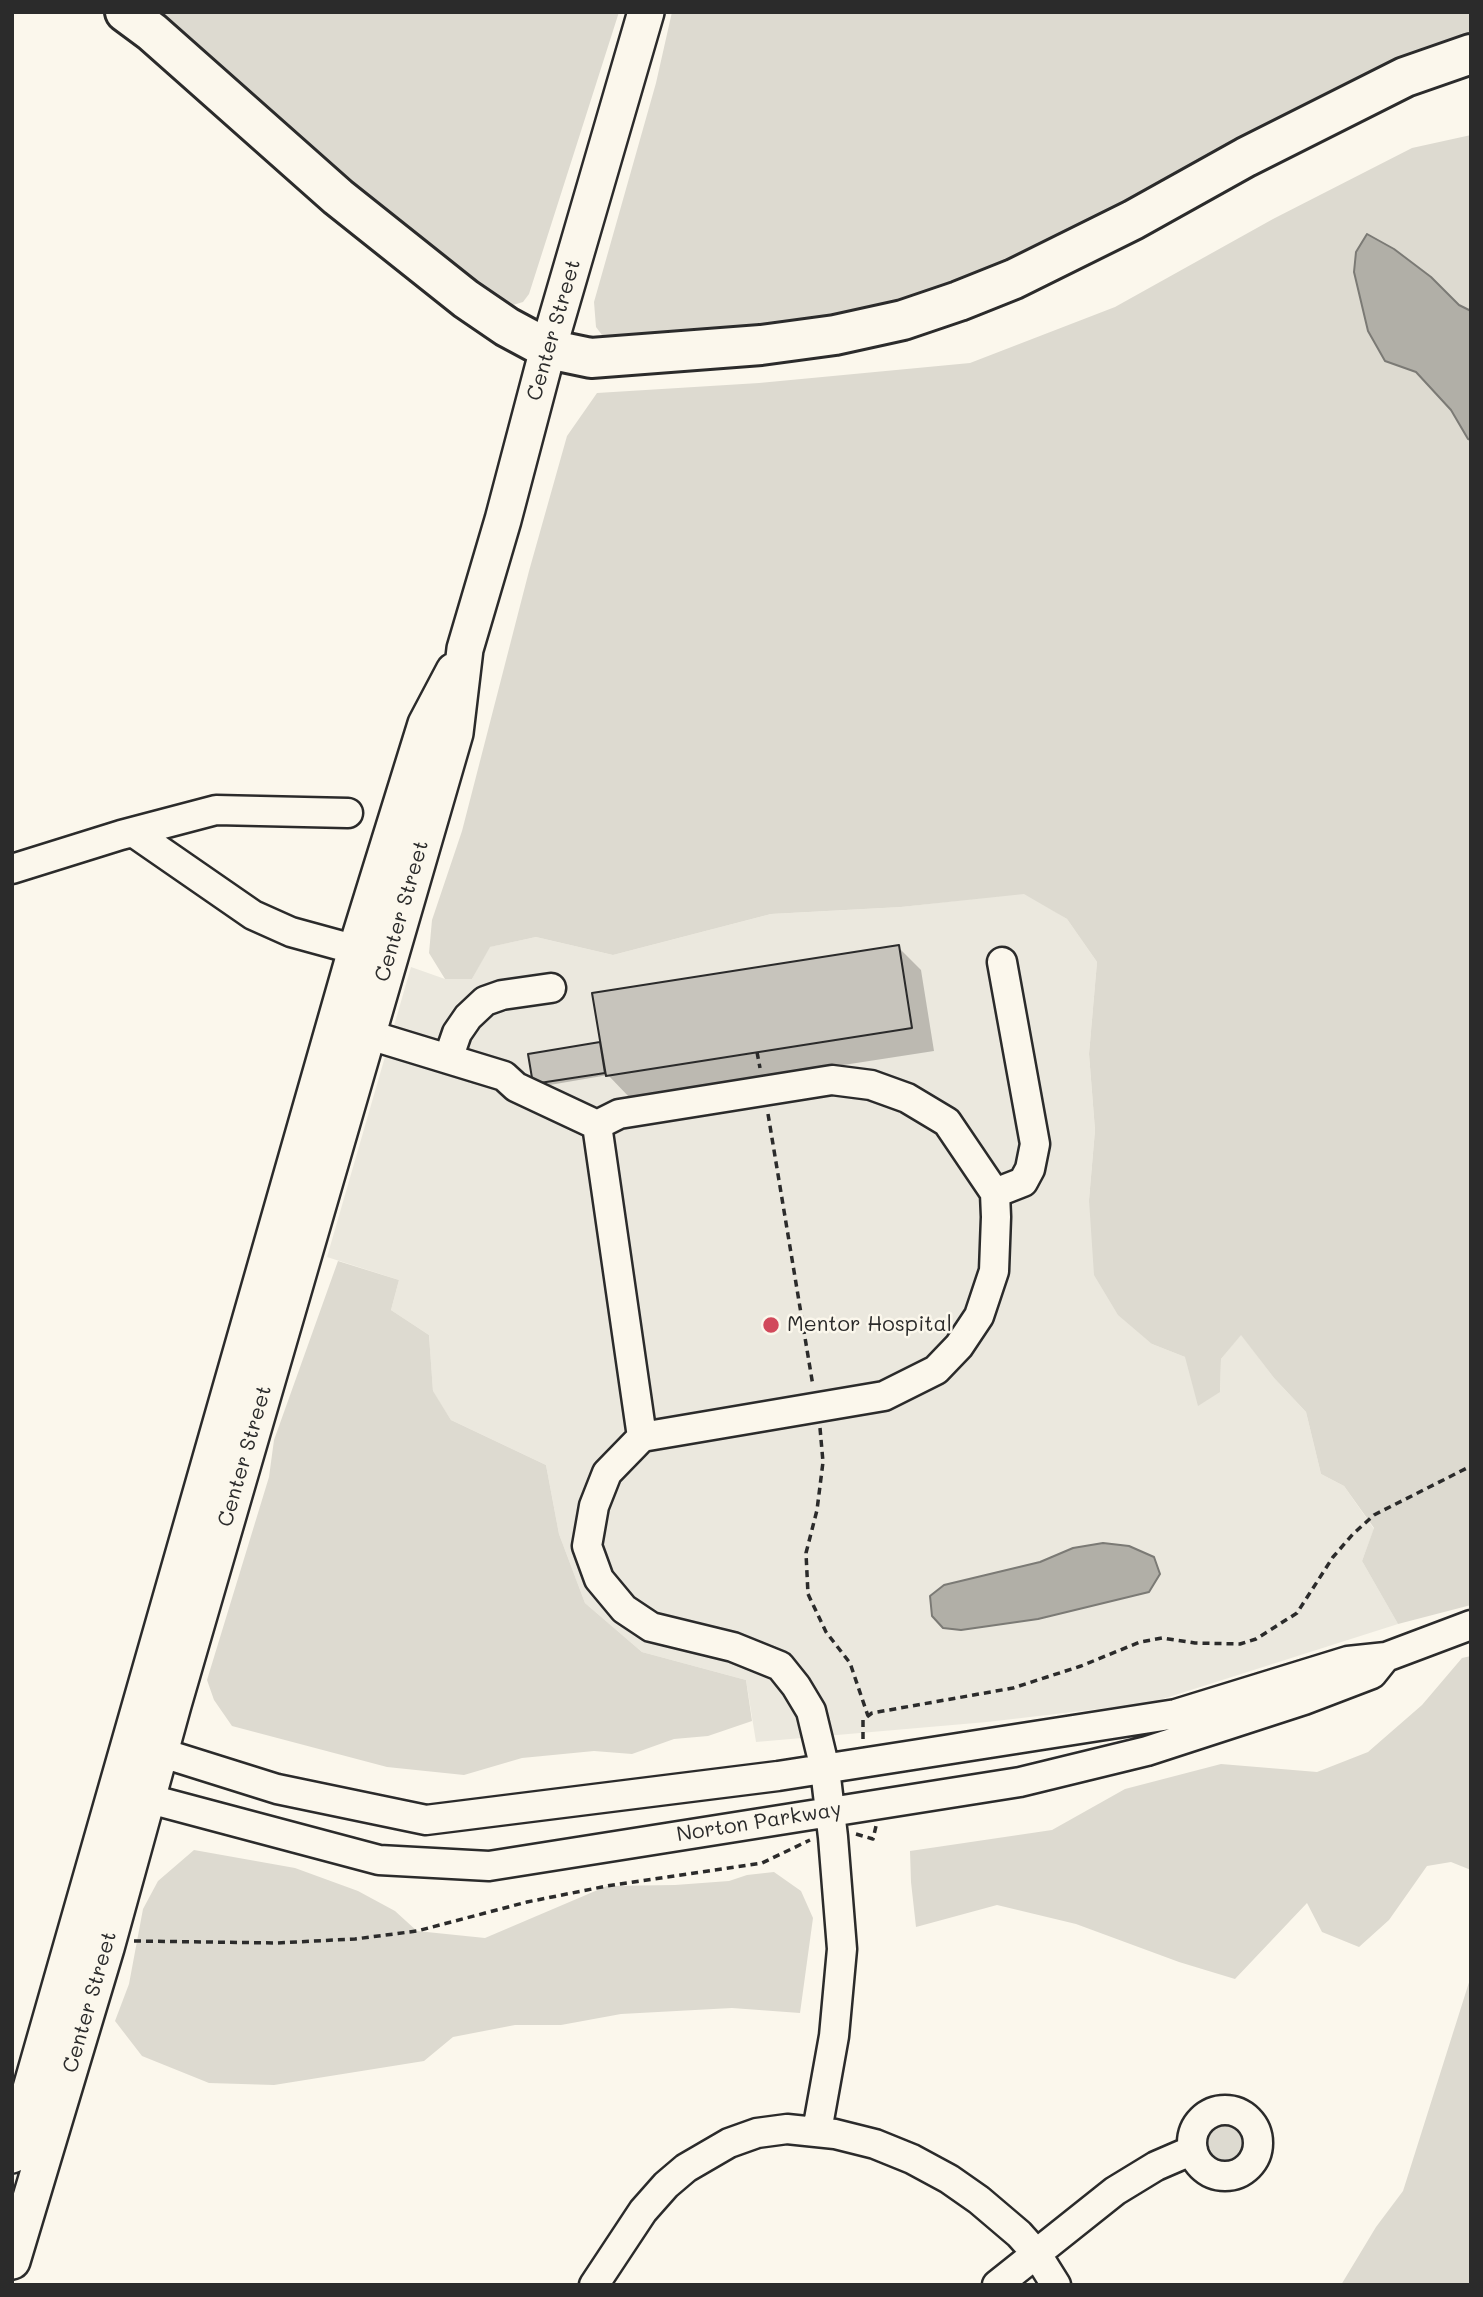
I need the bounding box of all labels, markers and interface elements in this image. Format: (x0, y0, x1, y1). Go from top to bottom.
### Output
street label: Center Street (522, 256, 586, 404)
street label: Center Street (370, 837, 434, 985)
place label: Mentor Hospital (787, 1312, 952, 1338)
marker: Mentor Hospital (761, 1315, 781, 1335)
street label: Center Street (213, 1382, 277, 1530)
street label: Norton Parkway (675, 1797, 843, 1847)
street label: Center Street (58, 1928, 122, 2076)

